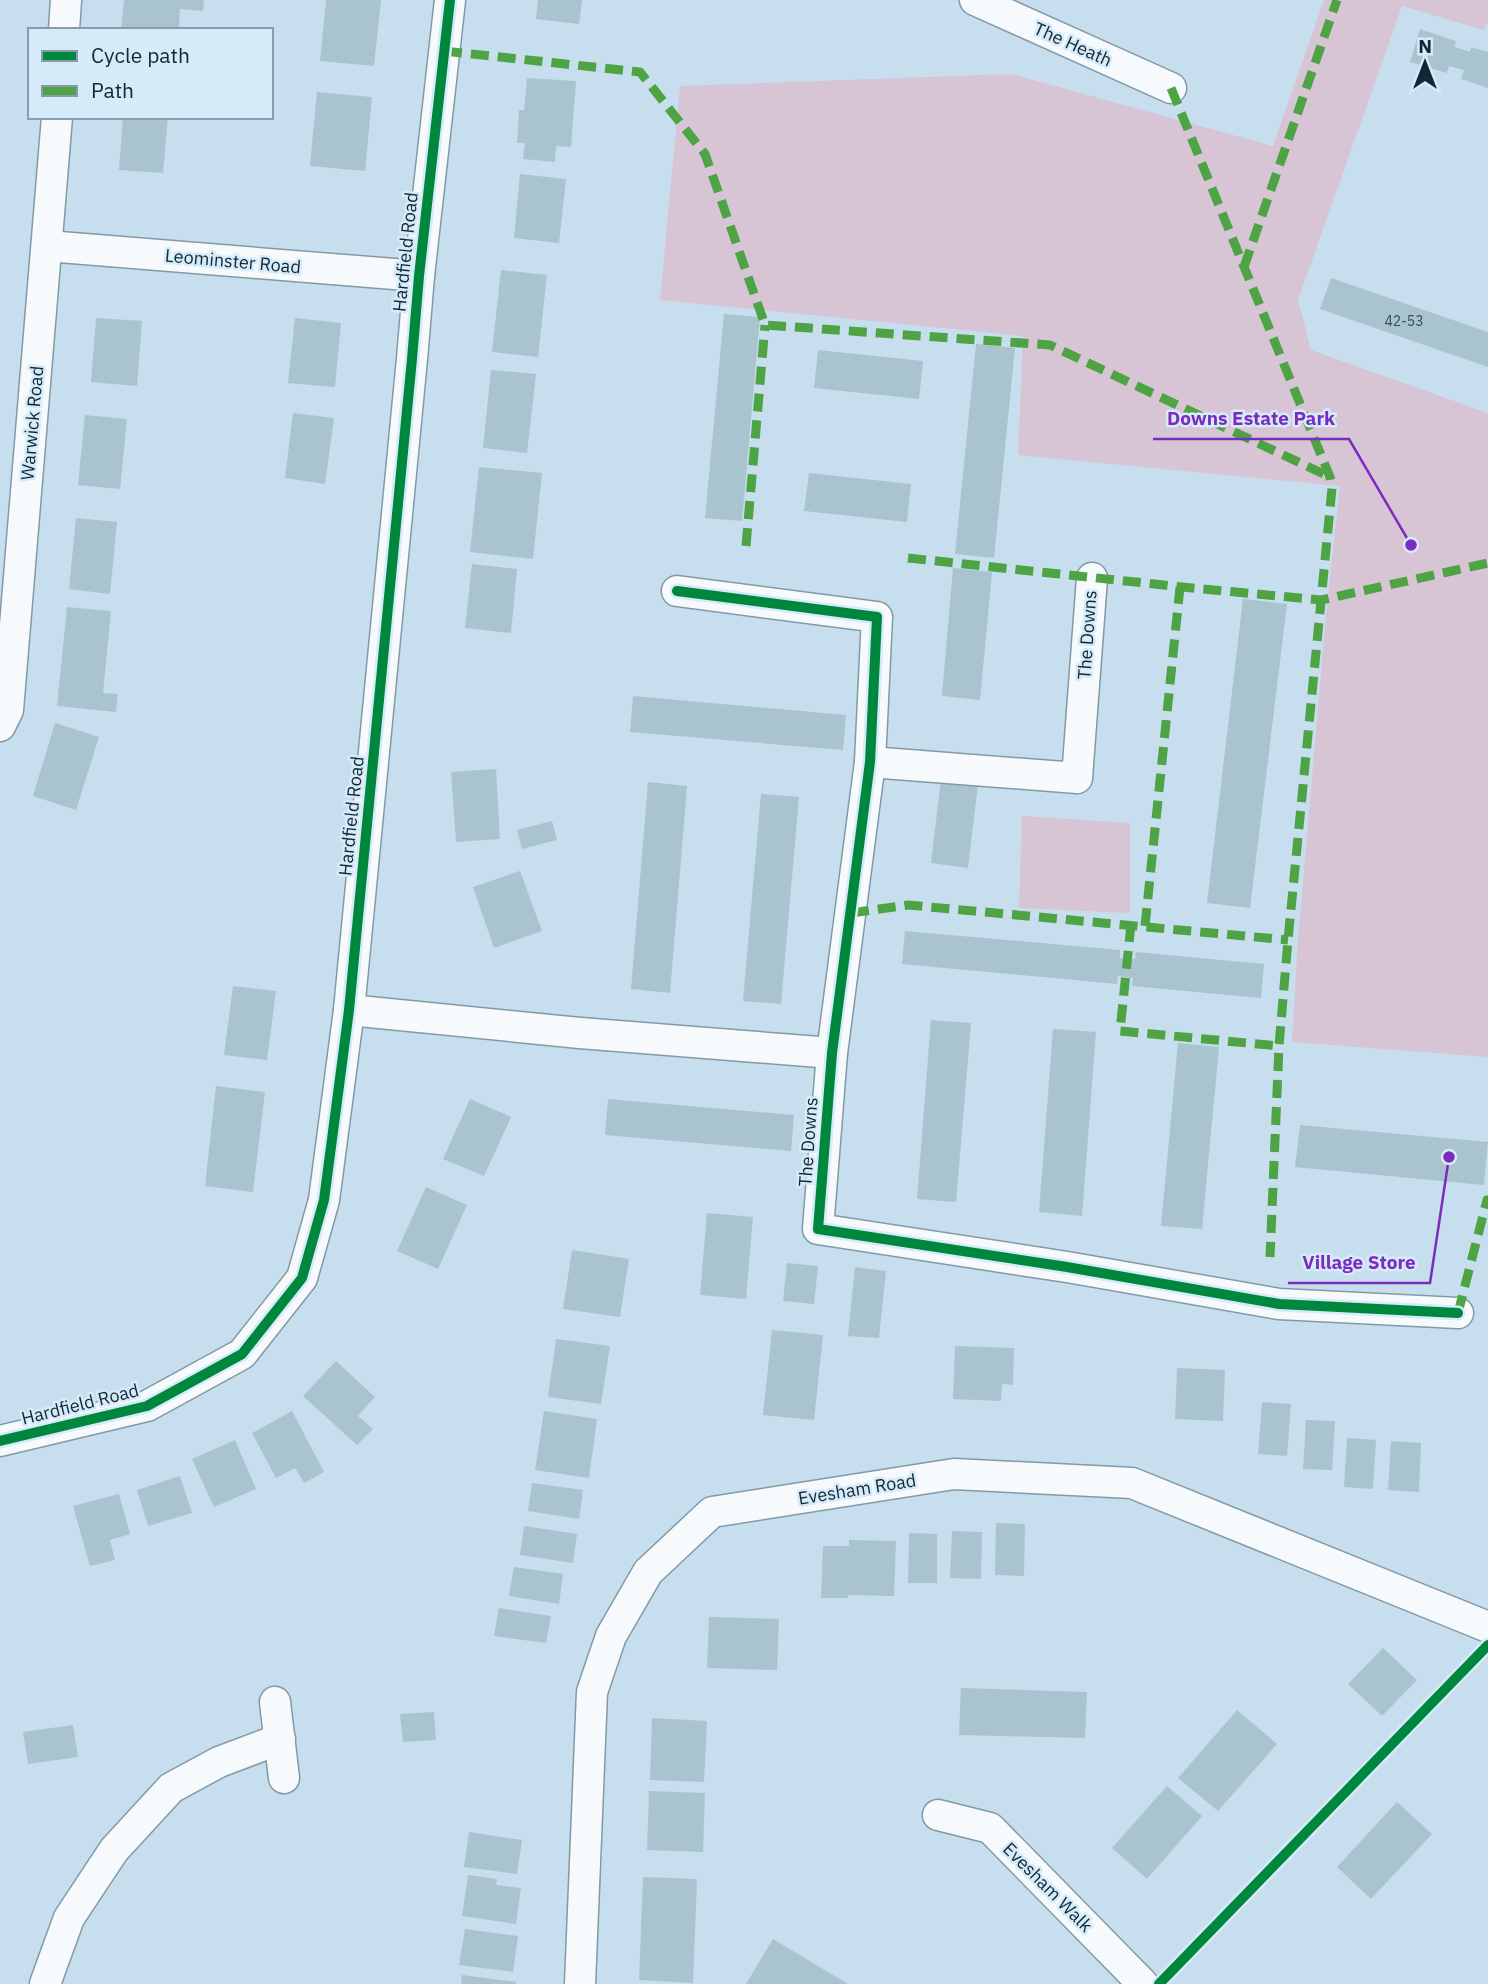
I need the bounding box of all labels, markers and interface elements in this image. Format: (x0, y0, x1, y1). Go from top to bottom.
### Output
street label: The Heath (1030, 17, 1116, 71)
legend (28, 28, 273, 119)
north arrow (1390, 28, 1460, 98)
text: N (1418, 34, 1432, 58)
text: Cycle path (91, 41, 190, 69)
text: Path (91, 76, 134, 104)
street label: Hardfield Road (387, 191, 423, 313)
street label: Leominster Road (164, 244, 302, 278)
house number: 42-53 (1384, 312, 1424, 330)
street label: Warwick Road (16, 365, 48, 481)
callout: Downs Estate Park (1153, 399, 1349, 439)
text: Downs Estate Park (1167, 406, 1335, 430)
street label: The Downs (1072, 590, 1102, 680)
street label: Hardfield Road (333, 755, 369, 877)
street label: The Downs (793, 1097, 823, 1187)
callout: Village Store (1288, 1243, 1430, 1283)
text: Village Store (1302, 1250, 1416, 1274)
street label: Hardfield Road (19, 1378, 141, 1430)
street label: Evesham Road (796, 1468, 918, 1510)
street label: Evesham Walk (998, 1837, 1098, 1937)

